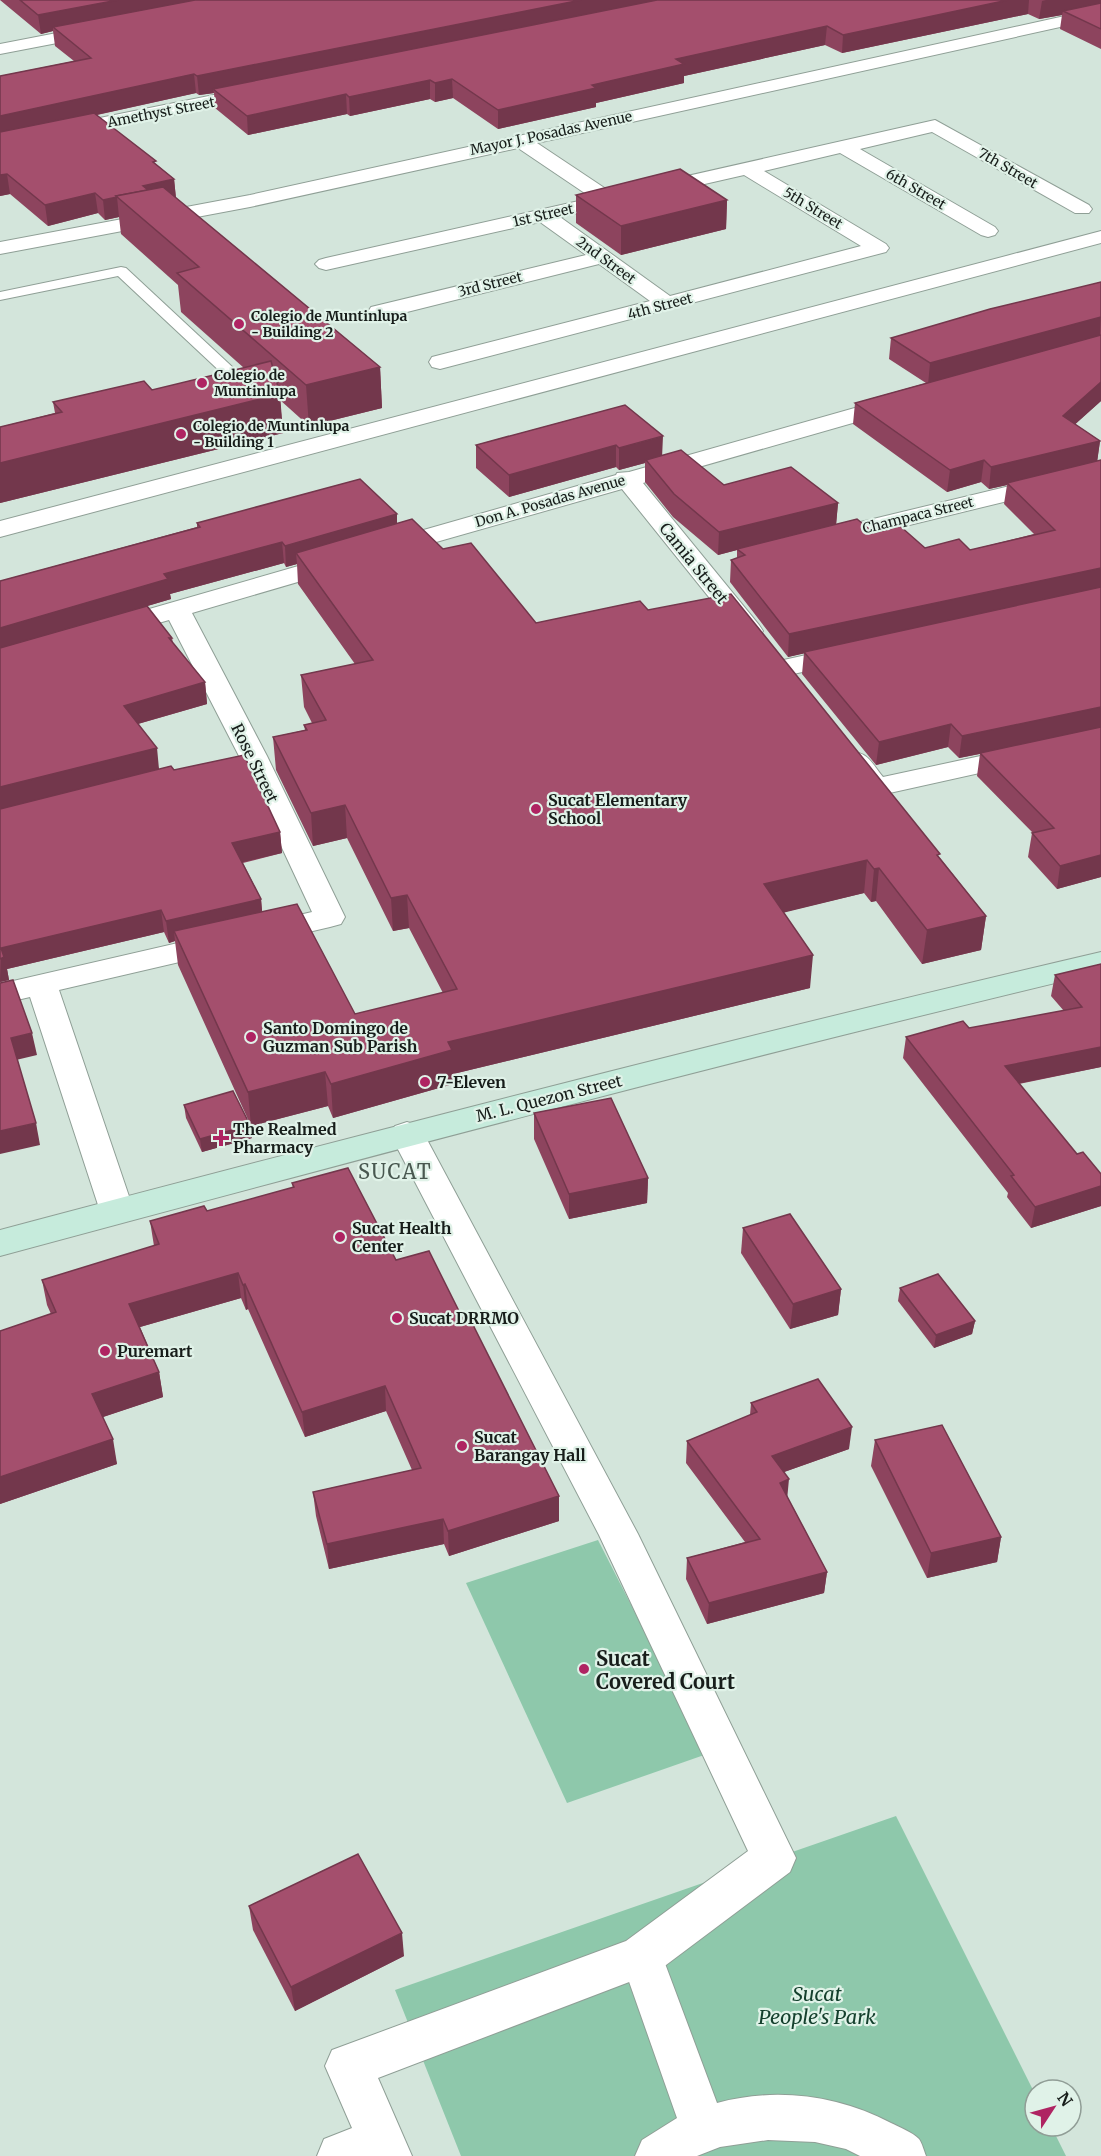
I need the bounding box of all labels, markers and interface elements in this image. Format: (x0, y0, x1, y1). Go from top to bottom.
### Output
street label: Amethyst Street (105, 93, 217, 131)
street label: Mayor J. Posadas Avenue (468, 107, 634, 159)
street label: 7th Street (975, 144, 1041, 193)
street label: 6th Street (883, 165, 950, 214)
street label: 5th Street (780, 183, 846, 233)
street label: 1st Street (511, 199, 576, 231)
street label: 2nd Street (573, 232, 640, 288)
street label: 3rd Street (456, 267, 524, 301)
street label: 4th Street (626, 289, 695, 323)
place label: Colegio de Muntinlupa - Building 2 (251, 307, 408, 341)
marker: Colegio de Muntinlupa - Building 2 (232, 317, 246, 331)
place label: Colegio de Muntinlupa (214, 366, 296, 400)
marker: Colegio de Muntinlupa (195, 376, 209, 390)
place label: Colegio de Muntinlupa - Building 1 (193, 417, 350, 451)
marker: Colegio de Muntinlupa - Building 1 (174, 427, 188, 441)
street label: Don A. Posadas Avenue (473, 471, 627, 531)
street label: Champaca Street (861, 492, 976, 537)
street label: Camia Street (655, 519, 733, 608)
street label: Rose Street (227, 720, 283, 807)
place label: Sucat Elementary School (548, 790, 688, 828)
marker: Sucat Elementary School (529, 802, 543, 816)
place label: Santo Domingo de Guzman Sub Parish (263, 1018, 418, 1056)
marker: Santo Domingo de Guzman Sub Parish (244, 1030, 258, 1044)
street label: M. L. Quezon Street (474, 1070, 625, 1126)
place label: 7-Eleven (437, 1072, 506, 1092)
marker: 7-Eleven (418, 1075, 432, 1089)
place label: The Realmed Pharmacy (233, 1119, 337, 1157)
marker: The Realmed Pharmacy (214, 1131, 228, 1145)
district label: SUCAT (358, 1159, 432, 1184)
place label: Sucat Health Center (352, 1218, 452, 1256)
marker: Sucat Health Center (333, 1230, 347, 1244)
place label: Sucat DRRMO (409, 1308, 519, 1328)
marker: Sucat DRRMO (390, 1311, 404, 1325)
place label: Puremart (117, 1341, 193, 1361)
marker: Puremart (98, 1344, 112, 1358)
place label: Sucat Barangay Hall (474, 1427, 586, 1465)
marker: Sucat Barangay Hall (455, 1439, 469, 1453)
place label: Sucat Covered Court (596, 1646, 735, 1694)
marker: Sucat Covered Court (577, 1662, 591, 1676)
park label: Sucat People's Park (758, 1981, 876, 2029)
north arrow (1023, 2078, 1083, 2138)
text: N (1053, 2088, 1077, 2110)

